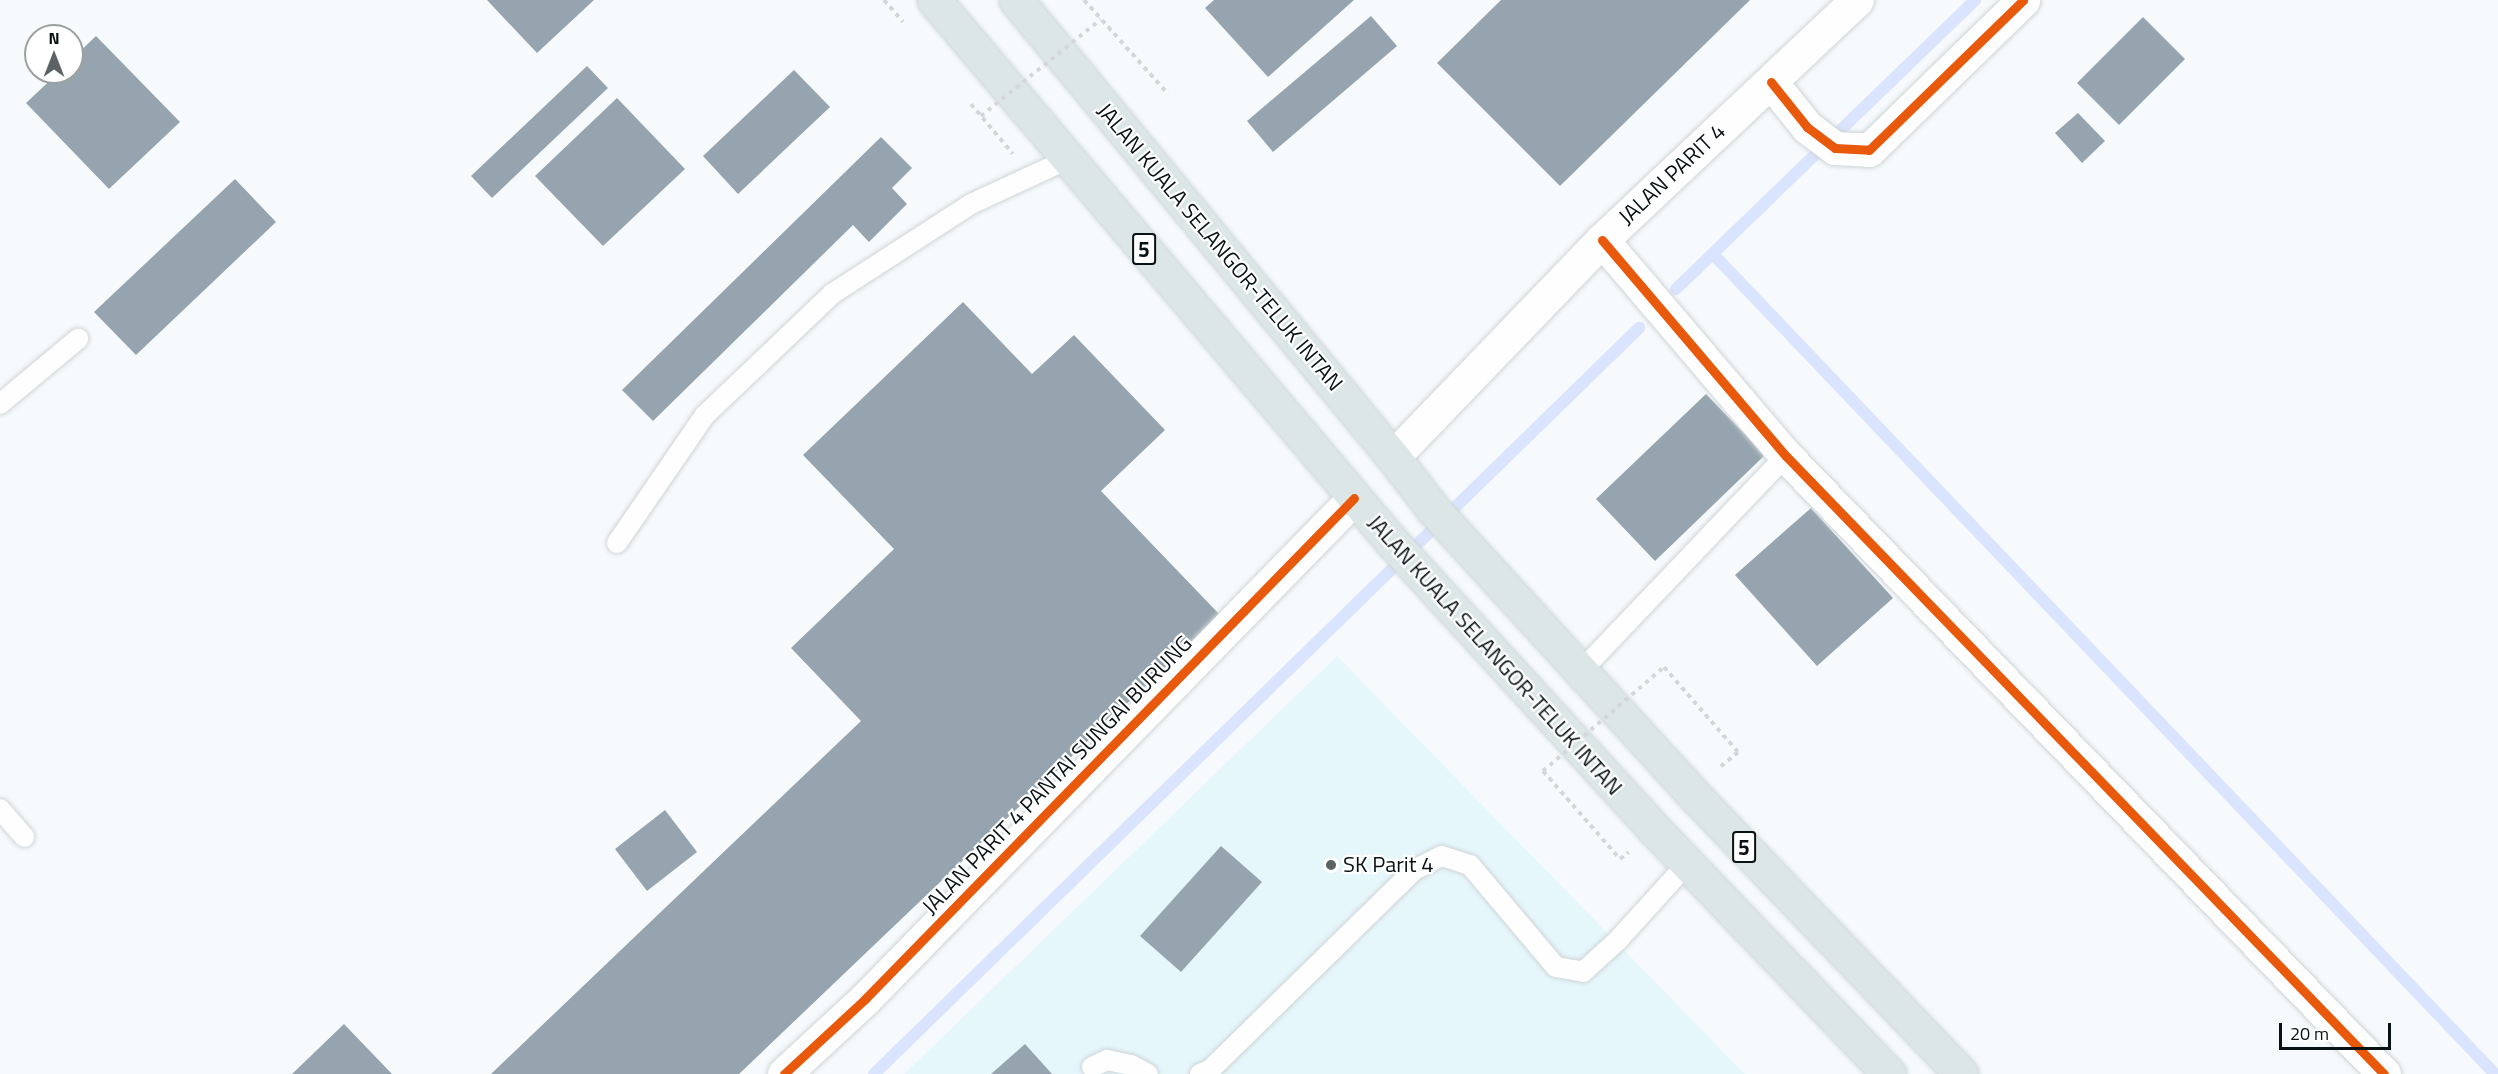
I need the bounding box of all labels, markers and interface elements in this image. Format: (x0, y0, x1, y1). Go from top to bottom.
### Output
north arrow (24, 24, 84, 84)
text: N (48, 26, 60, 50)
street label: JALAN KUALA SELANGOR-TELUK INTAN (1092, 98, 1348, 396)
street label: JALAN PARIT 4 (1613, 118, 1731, 230)
road number: 5 (1132, 231, 1156, 267)
street label: JALAN KUALA SELANGOR-TELUK INTAN (1362, 510, 1628, 800)
street label: JALAN PARIT 4 PANTAI SUNGAI BURUNG (917, 630, 1197, 920)
road number: 5 (1732, 829, 1756, 865)
place label: SK Parit 4 (1343, 852, 1434, 878)
marker: SK Parit 4 (1324, 858, 1338, 872)
scale bar (2282, 1011, 2394, 1049)
text: 20 m (2290, 1020, 2329, 1047)

